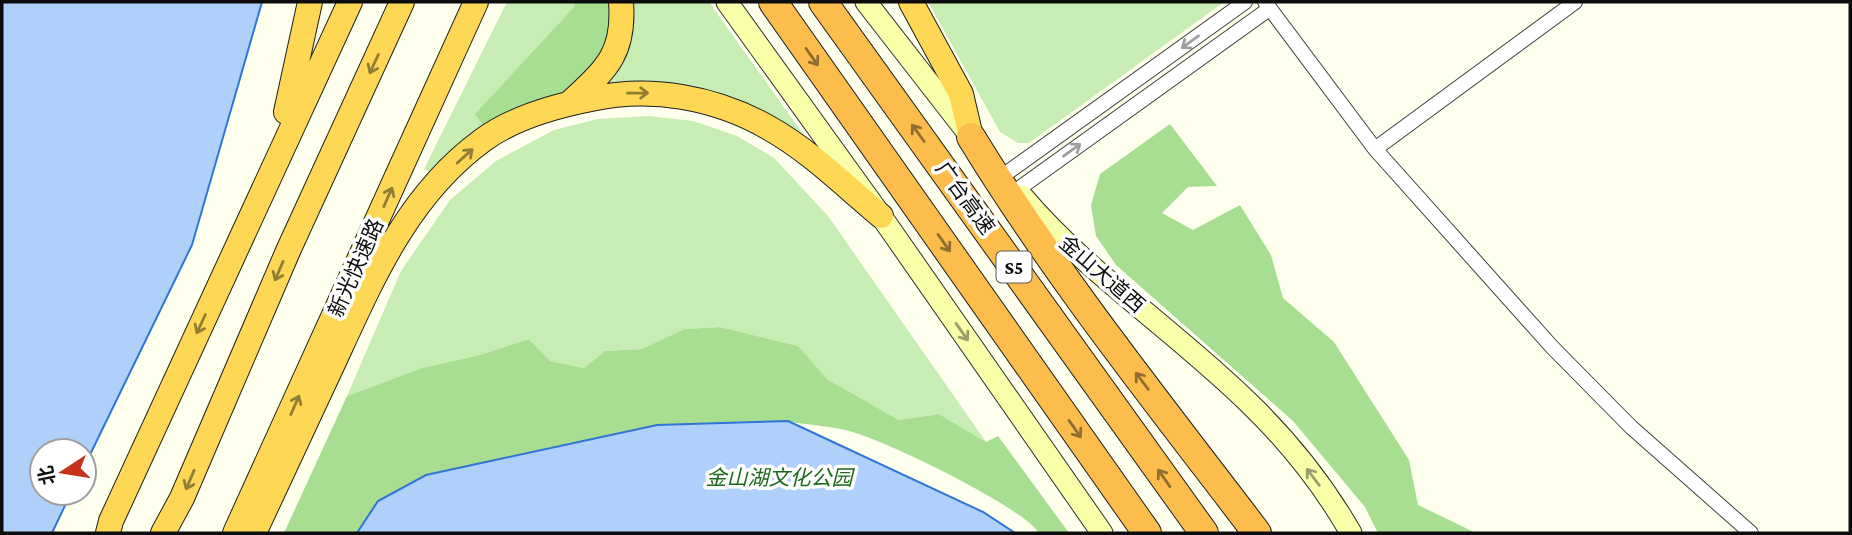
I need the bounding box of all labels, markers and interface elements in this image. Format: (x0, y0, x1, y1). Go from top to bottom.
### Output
one-way arrow (1181, 34, 1200, 49)
one-way arrow (805, 47, 820, 66)
one-way arrow (367, 53, 380, 74)
one-way arrow (626, 87, 649, 100)
one-way arrow (911, 124, 925, 143)
one-way arrow (1062, 143, 1081, 158)
one-way arrow (456, 148, 474, 164)
street label: 广台高速 (931, 157, 999, 239)
one-way arrow (382, 187, 395, 209)
street label: 新光快速路 (324, 215, 388, 321)
street label: 金山大道西 (1055, 231, 1149, 317)
one-way arrow (937, 233, 951, 252)
road number: S5 (996, 252, 1032, 282)
one-way arrow (272, 259, 285, 281)
one-way arrow (194, 313, 207, 334)
one-way arrow (955, 322, 969, 341)
one-way arrow (1135, 372, 1150, 391)
one-way arrow (289, 395, 302, 416)
one-way arrow (1067, 419, 1082, 438)
north arrow (28, 437, 98, 507)
text: 北 (35, 464, 59, 487)
park label: 金山湖文化公园 (706, 466, 855, 490)
one-way arrow (1306, 467, 1321, 486)
one-way arrow (182, 468, 195, 490)
one-way arrow (1157, 469, 1171, 488)

